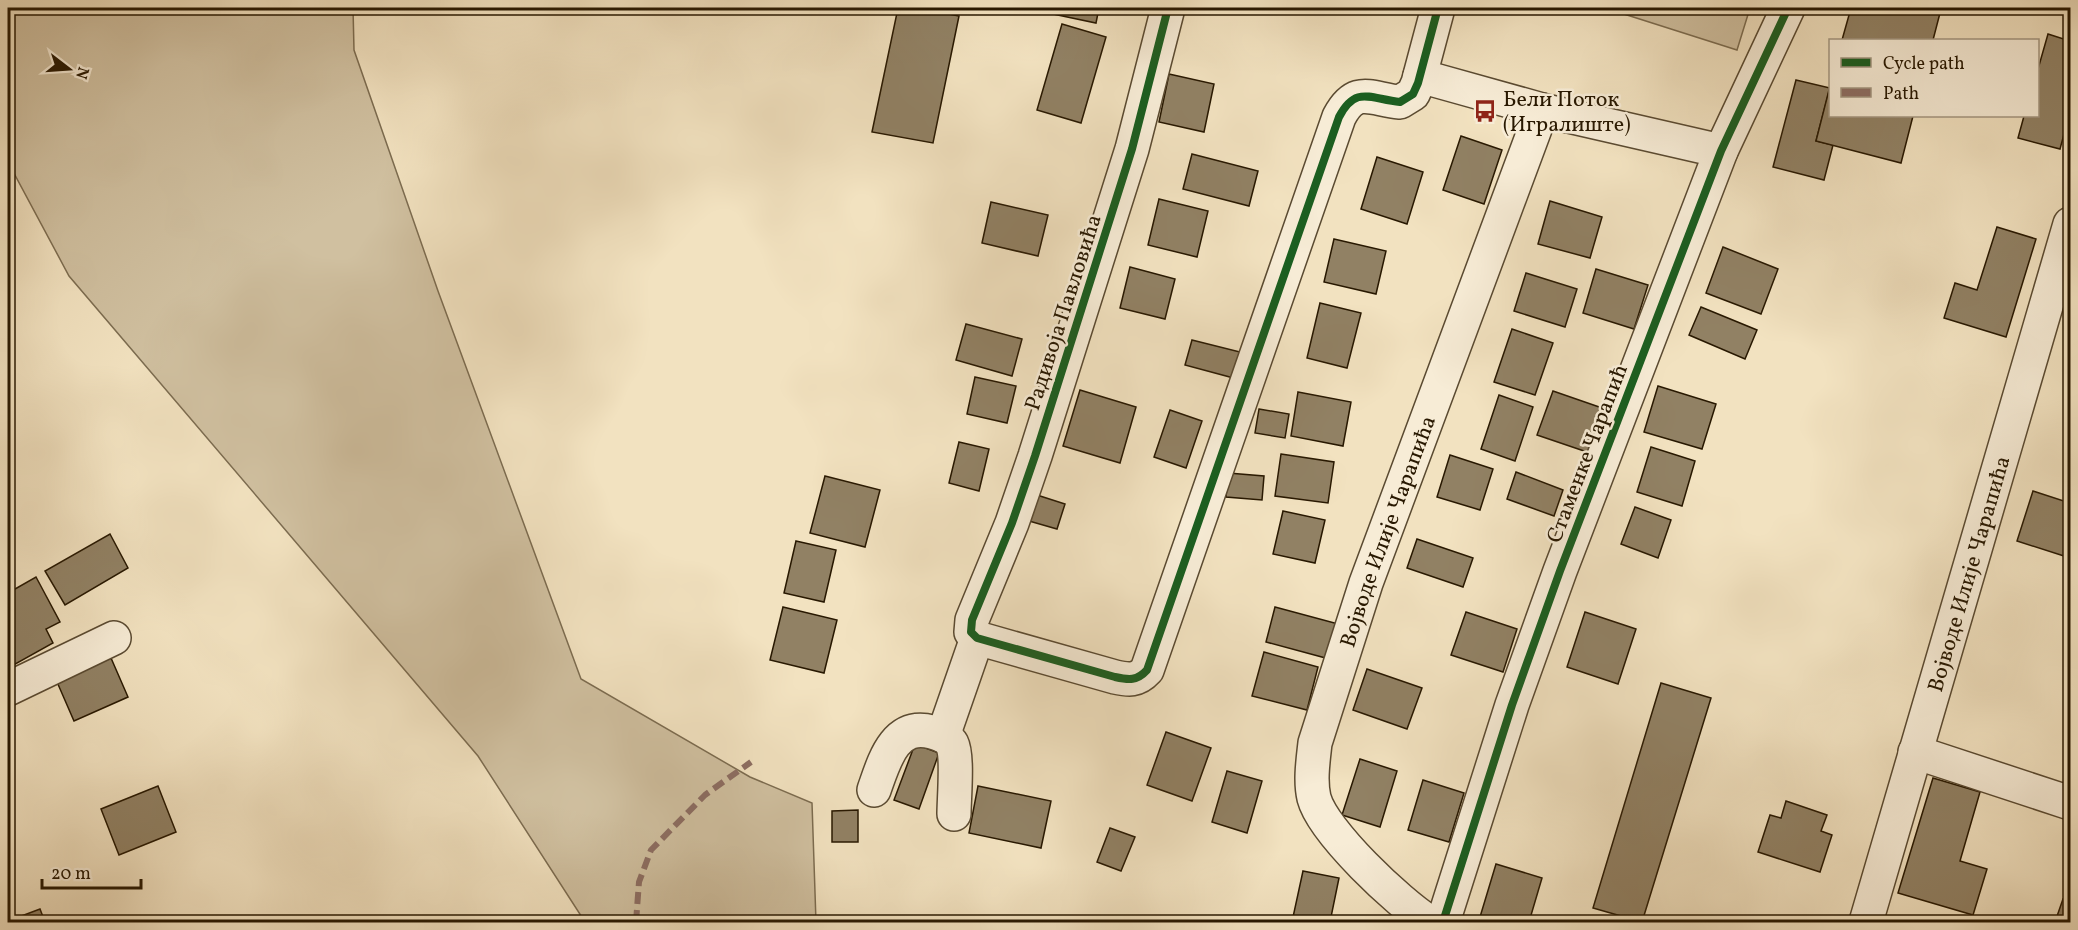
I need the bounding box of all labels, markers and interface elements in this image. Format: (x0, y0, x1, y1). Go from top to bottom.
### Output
north arrow (39, 39, 99, 99)
legend (1829, 39, 2039, 117)
text: Cycle path (1883, 52, 1965, 77)
text: N (69, 64, 94, 82)
text: Path (1883, 82, 1919, 107)
place label: Бели Поток (Игралиште) (1503, 85, 1631, 141)
bus stop icon: Бели Поток (Игралиште) (1472, 98, 1498, 124)
street label: Радивоја Павловића (1018, 211, 1111, 415)
street label: Стаменке Чарапић (1540, 360, 1637, 548)
street label: Војводе Илије Чарапића (1333, 412, 1445, 652)
street label: Војводе Илије Чарапића (1921, 453, 2019, 696)
scale bar (42, 852, 141, 890)
text: 20 m (51, 862, 91, 887)

